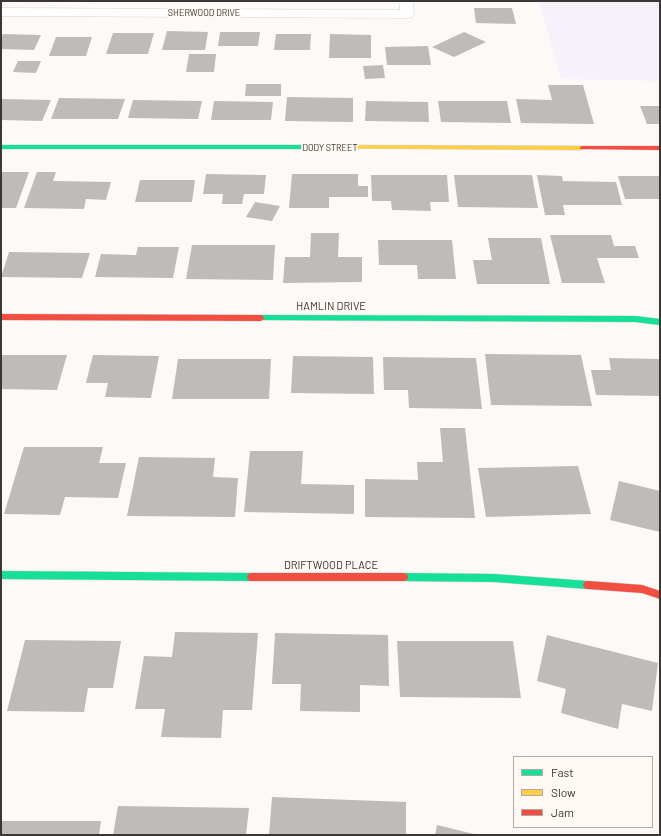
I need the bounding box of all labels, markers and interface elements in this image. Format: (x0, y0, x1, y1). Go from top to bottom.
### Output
street label: SHERWOOD DRIVE (168, 8, 240, 18)
street label: DODY STREET (302, 143, 358, 153)
street label: HAMLIN DRIVE (296, 299, 366, 313)
street label: DRIFTWOOD PLACE (284, 558, 378, 572)
legend (513, 756, 653, 828)
text: Fast (551, 765, 574, 779)
text: Slow (551, 785, 576, 799)
text: Jam (551, 805, 574, 819)

